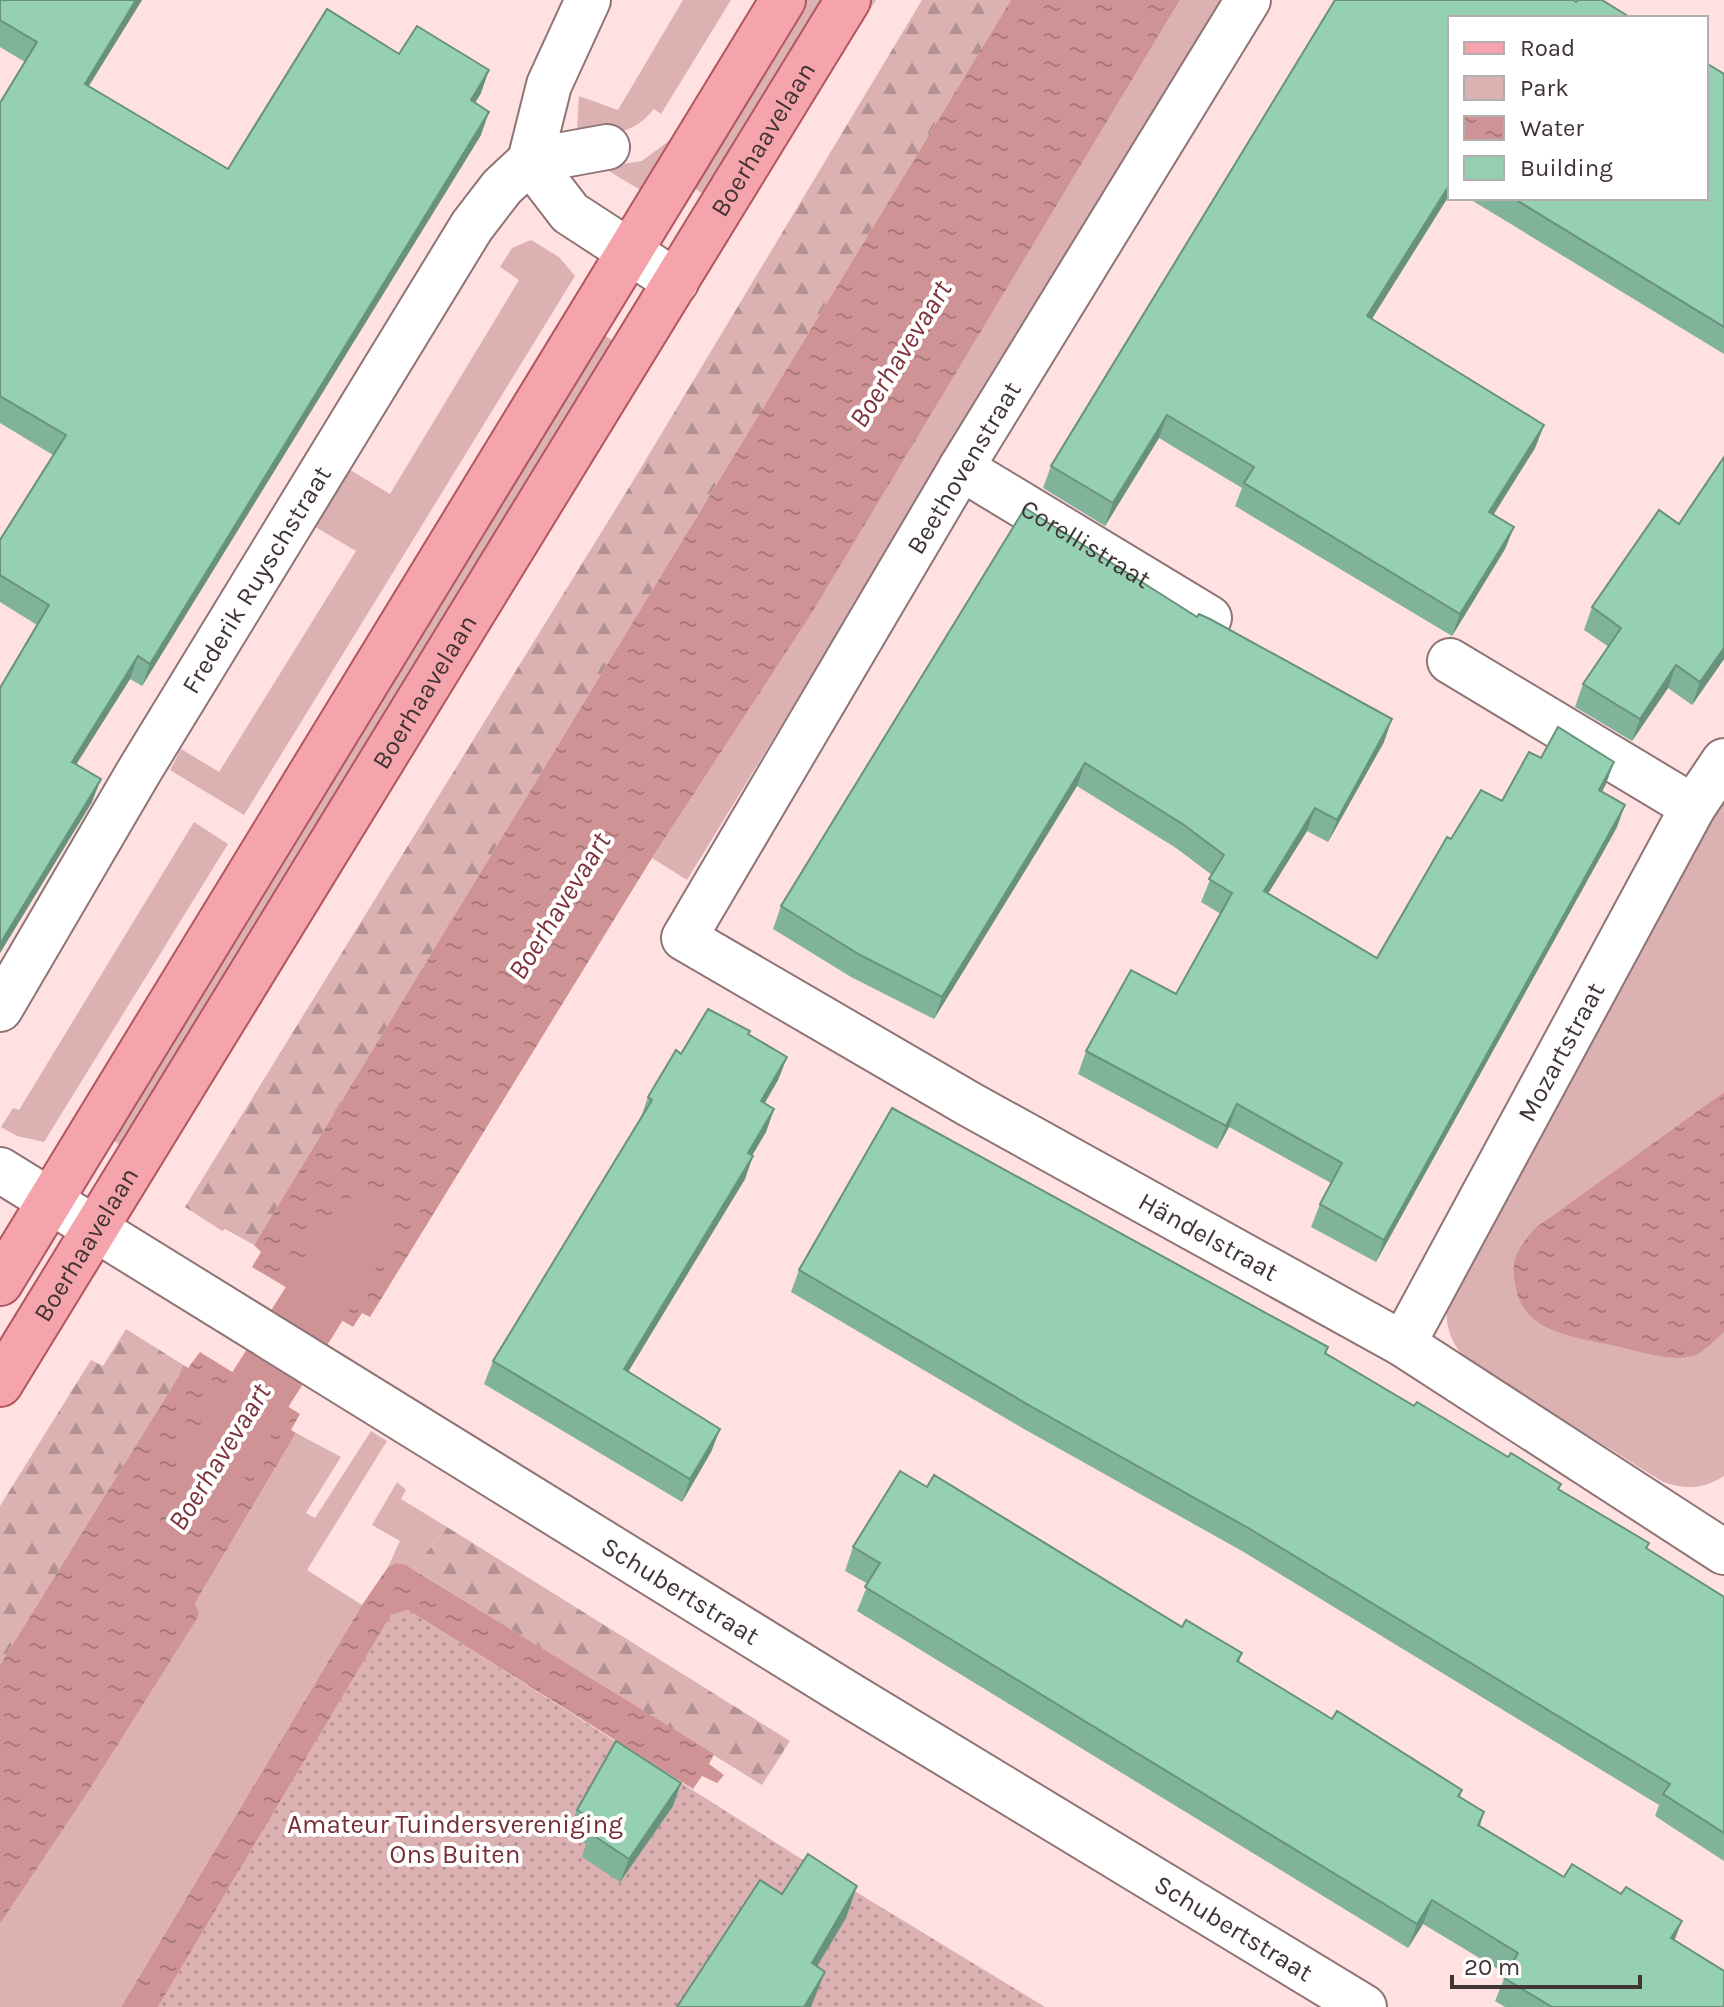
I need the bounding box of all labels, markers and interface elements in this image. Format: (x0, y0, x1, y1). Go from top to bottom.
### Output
legend (1448, 16, 1708, 200)
text: Road (1520, 34, 1575, 62)
street label: Boerhaavelaan (704, 56, 822, 222)
text: Park (1520, 74, 1569, 102)
text: Water (1520, 114, 1584, 142)
text: Building (1520, 154, 1613, 182)
water label: Boerhavevaart (842, 274, 959, 434)
street label: Beethovenstraat (900, 376, 1028, 560)
street label: Frederik Ruyschstraat (175, 460, 337, 699)
street label: Corellistraat (1015, 492, 1157, 595)
street label: Boerhaavelaan (365, 609, 483, 775)
water label: Boerhavevaart (501, 826, 618, 986)
street label: Mozartstraat (1511, 977, 1611, 1127)
street label: Boerhaavelaan (27, 1161, 145, 1327)
street label: Händelstraat (1133, 1185, 1284, 1288)
water label: Boerhavevaart (161, 1377, 278, 1537)
street label: Schubertstraat (596, 1530, 765, 1651)
park label: Amateur Tuindersvereniging Ons Buiten (287, 1809, 623, 1870)
street label: Schubertstraat (1149, 1868, 1319, 1988)
scale bar (1452, 1939, 1640, 1989)
text: 20 m (1464, 1953, 1520, 1981)

